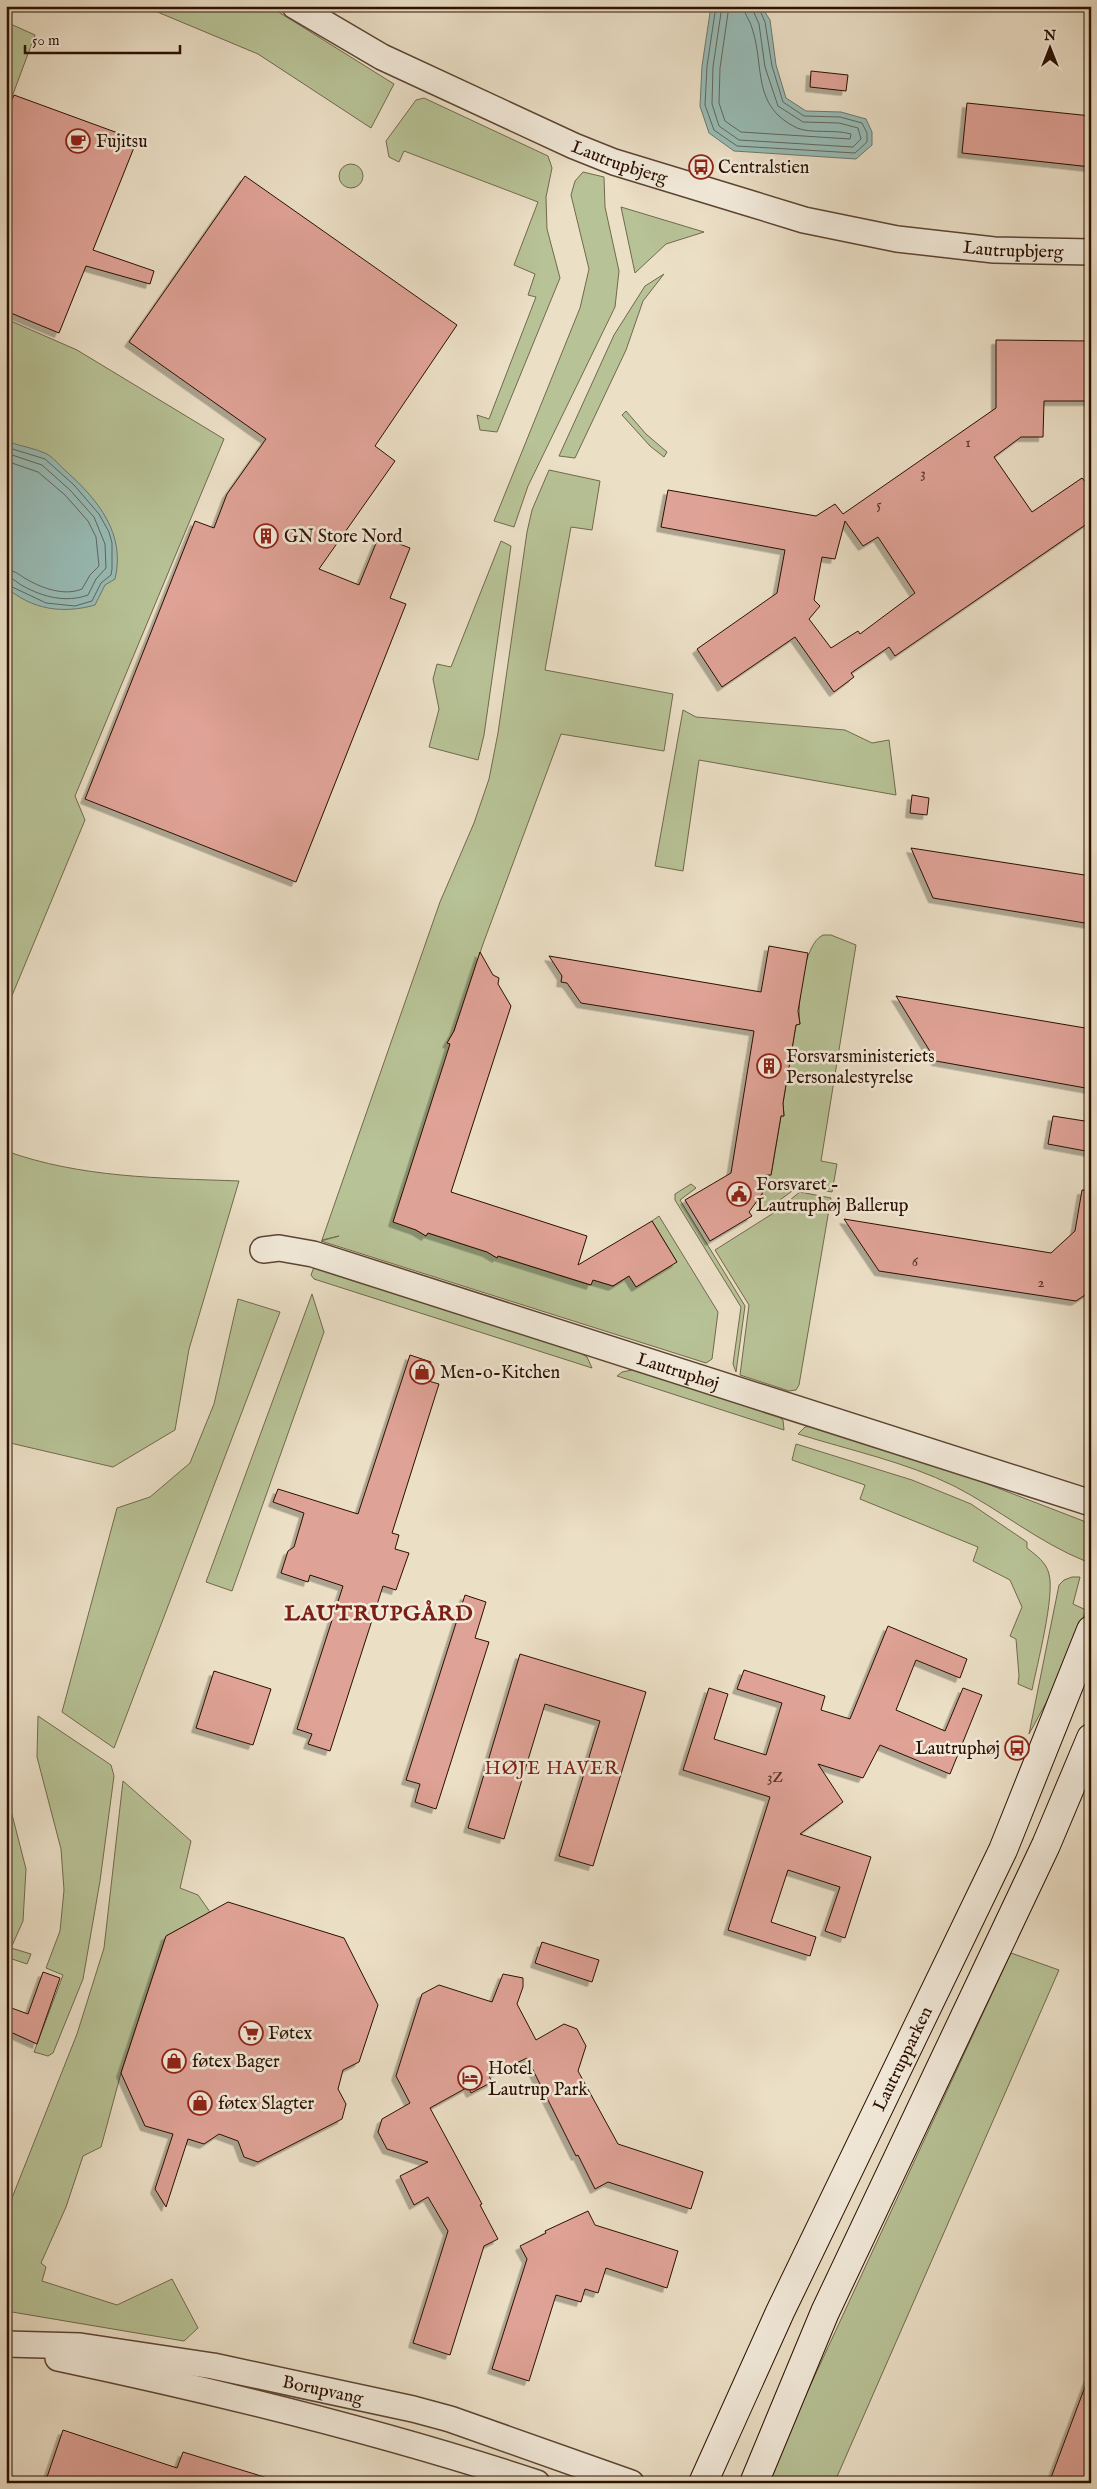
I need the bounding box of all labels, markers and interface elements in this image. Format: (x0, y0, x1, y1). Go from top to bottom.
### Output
scale bar (25, 22, 180, 54)
north arrow (1024, 22, 1074, 72)
text: N (1043, 27, 1056, 45)
text: 50 m (32, 31, 60, 50)
cafe icon: Fujitsu (65, 128, 91, 154)
place label: Fujitsu (96, 131, 148, 154)
street label: Lautrupbjerg (568, 136, 670, 191)
bus stop icon: Centralstien (688, 154, 714, 180)
place label: Centralstien (718, 157, 810, 180)
street label: Lautrupbjerg (962, 237, 1064, 264)
house number: 1 (965, 433, 971, 452)
house number: 3 (920, 464, 926, 483)
house number: 5 (876, 495, 882, 514)
building icon: GN Store Nord (253, 523, 279, 549)
place label: GN Store Nord (284, 526, 403, 549)
place label: Forsvarsministeriets Personalestyrelse (786, 1046, 935, 1090)
building icon: Forsvarsministeriets Personalestyrelse (756, 1053, 782, 1079)
place label: Forsvaret - Lautruphøj Ballerup (756, 1174, 909, 1218)
public building icon: Forsvaret - Lautruphøj Ballerup (726, 1181, 752, 1207)
house number: 6 (912, 1252, 919, 1271)
house number: 2 (1037, 1273, 1045, 1292)
street label: Lautruphøj (634, 1348, 722, 1396)
shop icon: Men-o-Kitchen (409, 1359, 435, 1385)
place label: Men-o-Kitchen (440, 1362, 561, 1385)
district label: LAUTRUPGÅRD (284, 1600, 474, 1628)
bus stop icon: Lautruphøj (1004, 1735, 1030, 1761)
place label: Lautruphøj (915, 1738, 1000, 1761)
district label: HØJE HAVER (485, 1757, 619, 1781)
house number: 3Z (767, 1768, 784, 1787)
street label: Lautrupparken (869, 2003, 939, 2115)
supermarket icon: Føtex (238, 2020, 264, 2046)
place label: Føtex (268, 2023, 312, 2046)
shop icon: føtex Bager (161, 2048, 187, 2074)
place label: føtex Bager (192, 2051, 280, 2074)
place label: Hotel Lautrup Park (488, 2058, 588, 2102)
hotel icon: Hotel Lautrup Park (457, 2065, 483, 2091)
shop icon: føtex Slagter (187, 2090, 213, 2116)
place label: føtex Slagter (218, 2093, 314, 2116)
street label: Borupvang (280, 2371, 365, 2411)

